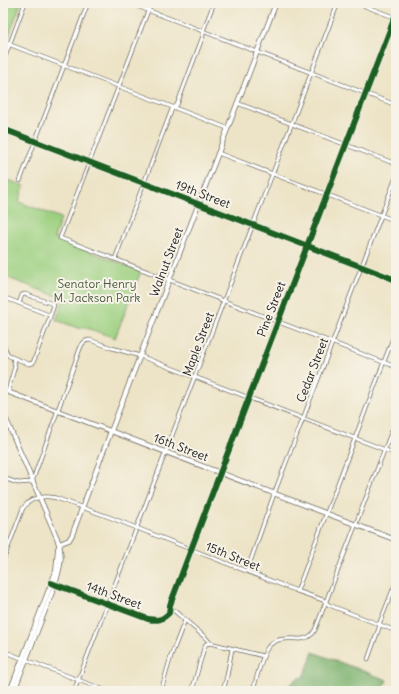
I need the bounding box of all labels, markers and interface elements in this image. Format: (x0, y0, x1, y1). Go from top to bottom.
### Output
street label: 19th Street (173, 177, 233, 211)
street label: Walnut Street (146, 225, 186, 299)
park label: Senator Henry M. Jackson Park (54, 276, 140, 305)
street label: Pine Street (254, 279, 288, 339)
street label: Maple Street (179, 310, 217, 378)
street label: Cedar Street (293, 336, 331, 404)
street label: 16th Street (151, 430, 211, 464)
street label: 15th Street (204, 538, 262, 574)
street label: 14th Street (84, 578, 144, 612)

